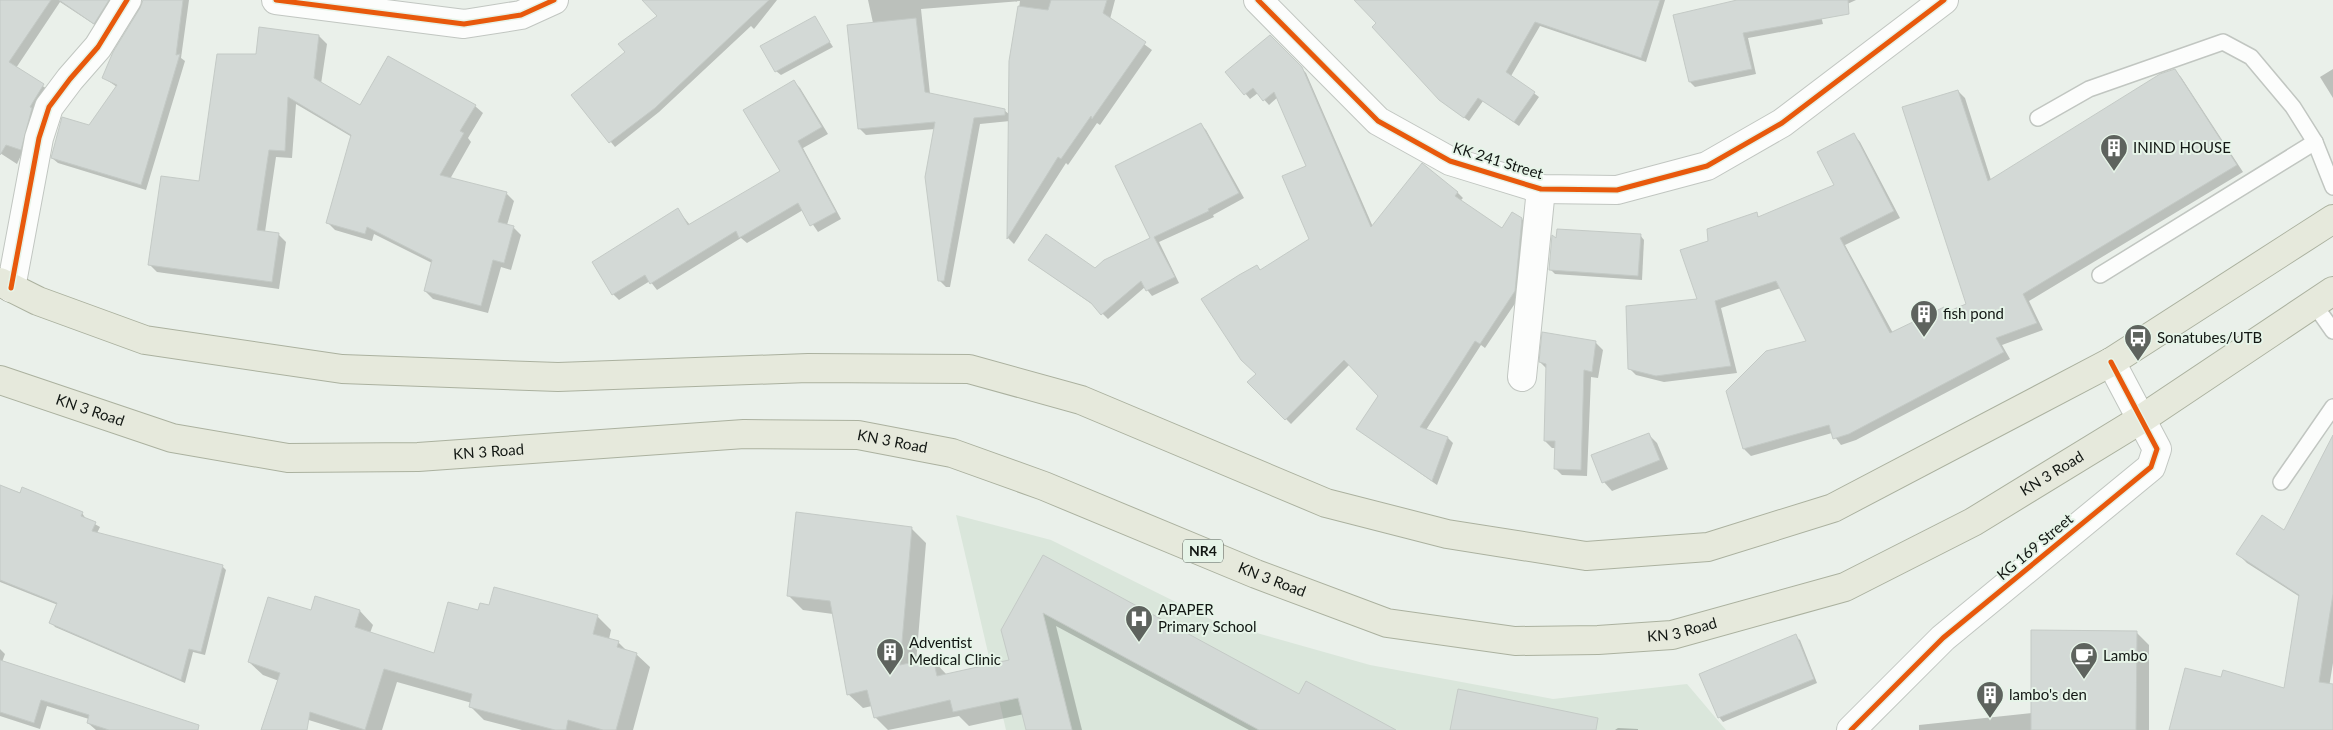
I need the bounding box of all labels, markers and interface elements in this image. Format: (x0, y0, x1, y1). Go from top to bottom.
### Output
building icon: ININD HOUSE (2099, 133, 2129, 172)
street label: KK 241 Street (1451, 138, 1546, 182)
place label: ININD HOUSE (2133, 138, 2231, 156)
building icon: fish pond (1909, 299, 1939, 338)
place label: fish pond (1943, 304, 2004, 322)
bus stop icon: Sonatubes/UTB (2123, 323, 2153, 362)
place label: Sonatubes/UTB (2157, 328, 2262, 346)
street label: KN 3 Road (54, 390, 127, 429)
street label: KN 3 Road (856, 425, 929, 456)
street label: KN 3 Road (452, 440, 525, 463)
street label: KN 3 Road (2016, 447, 2086, 499)
street label: KG 169 Street (1993, 509, 2076, 583)
road number: NR4 (1183, 540, 1223, 562)
street label: KN 3 Road (1236, 558, 1309, 600)
place label: APAPER Primary School (1158, 600, 1257, 635)
hospital icon: APAPER Primary School (1124, 604, 1154, 643)
street label: KN 3 Road (1647, 613, 1719, 645)
place label: Adventist Medical Clinic (909, 633, 1001, 668)
building icon: Adventist Medical Clinic (875, 637, 905, 676)
cafe icon: Lambo (2069, 641, 2099, 680)
place label: Lambo (2103, 646, 2147, 664)
building icon: lambo's den (1975, 680, 2005, 719)
place label: lambo's den (2009, 685, 2087, 703)

